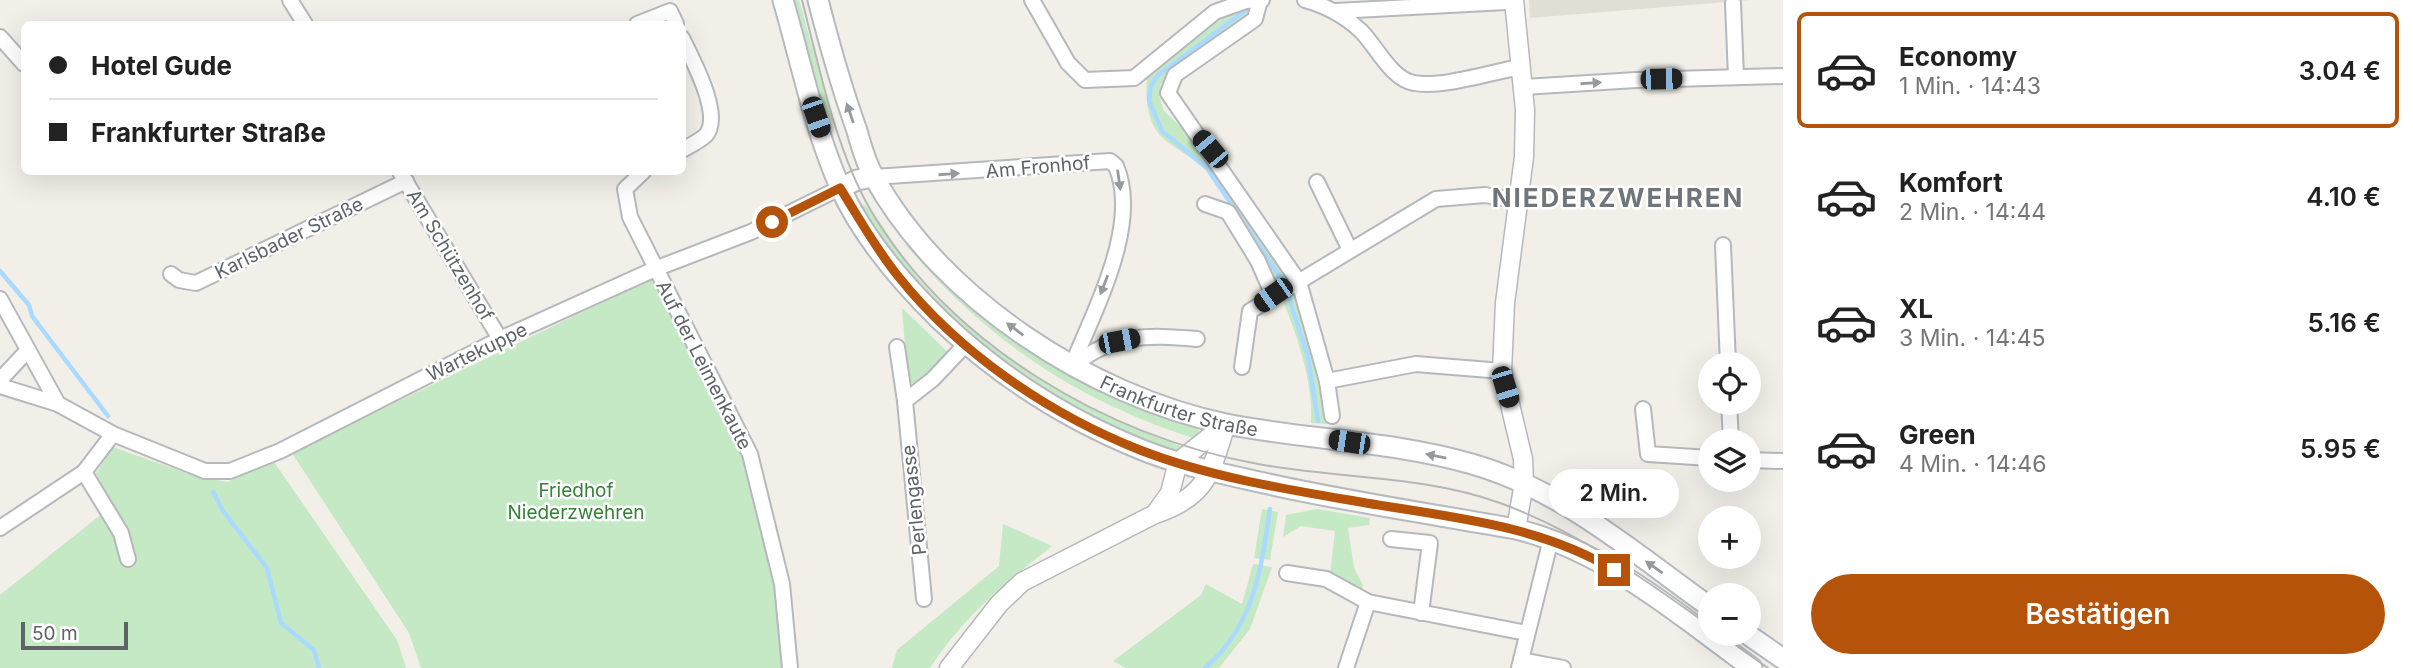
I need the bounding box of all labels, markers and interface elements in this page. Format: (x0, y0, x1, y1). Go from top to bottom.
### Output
icon: car (1815, 39, 1878, 102)
text: Economy (1899, 41, 2017, 72)
text: Hotel Gude (91, 50, 232, 81)
text: 3.04 € (2299, 55, 2381, 86)
car (1640, 68, 1683, 90)
text: 1 Min. · 14:43 (1899, 72, 2041, 100)
one-way arrow (1580, 77, 1602, 88)
car (800, 94, 833, 140)
one-way arrow (844, 102, 855, 123)
text: Frankfurter Straße (91, 117, 326, 148)
car (1189, 126, 1232, 172)
street label: Am Fronhof (985, 151, 1091, 183)
icon: car (1815, 165, 1878, 228)
text: Komfort (1899, 167, 2003, 198)
one-way arrow (938, 168, 960, 179)
one-way arrow (1114, 169, 1125, 191)
text: 4.10 € (2306, 181, 2381, 212)
district label: NIEDERZWEHREN (1492, 182, 1744, 213)
street label: Am Schützenhof (402, 185, 498, 325)
street label: Karlsbader Straße (211, 192, 367, 284)
text: 2 Min. · 14:44 (1899, 198, 2046, 226)
route start (756, 206, 788, 238)
car (1250, 274, 1297, 316)
one-way arrow (1098, 275, 1109, 296)
street label: Auf der Leimenkaute (651, 277, 757, 453)
icon: car (1815, 291, 1878, 354)
text: XL (1899, 293, 1933, 324)
text: 5.16 € (2307, 307, 2381, 338)
street label: Wartekuppe (423, 318, 531, 386)
one-way arrow (1006, 322, 1024, 336)
text: 3 Min. · 14:45 (1899, 324, 2045, 352)
car (1097, 327, 1142, 355)
map controls (1698, 352, 1761, 646)
button: locate (1698, 352, 1761, 415)
car (1489, 364, 1522, 410)
street label: Frankfurter Straße (1097, 370, 1260, 441)
icon: car (1815, 417, 1878, 480)
text: Green (1899, 419, 1976, 450)
car (1327, 428, 1372, 456)
button: layers (1698, 429, 1761, 492)
text: 5.95 € (2300, 433, 2381, 464)
street label: Perlengasse (897, 444, 931, 556)
one-way arrow (1425, 450, 1447, 461)
text: 4 Min. · 14:46 (1899, 450, 2046, 478)
callout: 2 Min. (1549, 468, 1679, 518)
park label: Friedhof Niederzwehren (507, 479, 645, 524)
text: 2 Min. (1580, 479, 1648, 507)
button: + (1698, 506, 1761, 569)
route end (1598, 554, 1630, 586)
one-way arrow (1645, 560, 1663, 574)
button: Bestätigen (1811, 574, 2385, 654)
button: − (1698, 583, 1761, 646)
scale bar (21, 619, 128, 651)
text: 50 m (32, 622, 78, 645)

